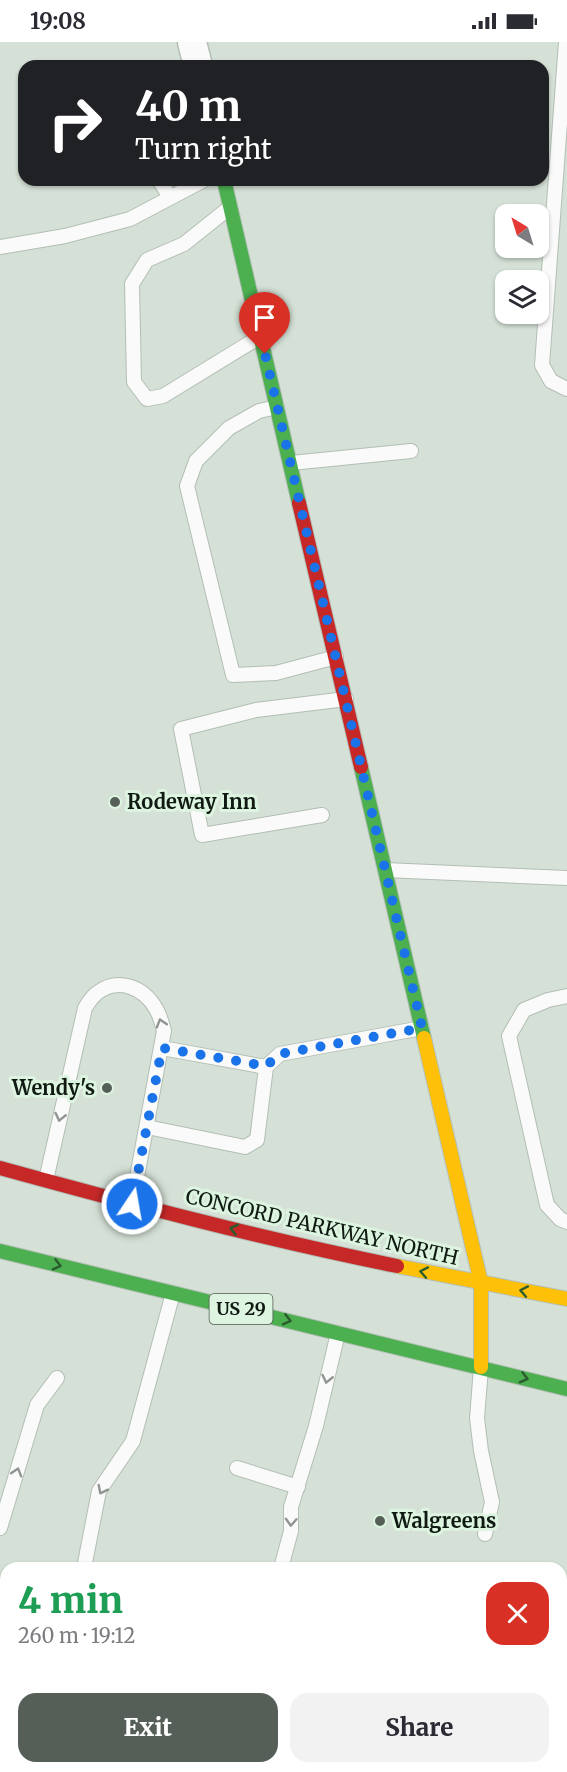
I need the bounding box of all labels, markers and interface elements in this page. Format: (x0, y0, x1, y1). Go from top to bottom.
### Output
text: 19:08 (30, 7, 86, 35)
text: 40 m (135, 80, 241, 132)
icon: right (36, 84, 114, 162)
text: Turn right (135, 132, 272, 166)
north arrow (495, 204, 549, 258)
map controls (495, 204, 549, 324)
button: layers (495, 270, 549, 324)
pin (239, 292, 290, 354)
icon: arrive (248, 301, 281, 334)
place label: Rodeway Inn (127, 789, 257, 814)
marker: Rodeway Inn (108, 795, 122, 809)
one-way arrow (156, 1018, 168, 1029)
place label: Wendy's (11, 1075, 95, 1100)
marker: Wendy's (100, 1081, 114, 1095)
one-way arrow (54, 1111, 67, 1121)
position arrow (100, 1172, 164, 1236)
street label: CONCORD PARKWAY NORTH (183, 1183, 461, 1270)
one-way arrow (229, 1223, 239, 1236)
one-way arrow (52, 1257, 62, 1270)
one-way arrow (419, 1266, 429, 1279)
one-way arrow (519, 1285, 529, 1298)
road number: US 29 (210, 1294, 272, 1324)
one-way arrow (282, 1313, 292, 1326)
one-way arrow (518, 1371, 529, 1383)
one-way arrow (322, 1374, 335, 1384)
one-way arrow (10, 1467, 22, 1478)
one-way arrow (98, 1484, 110, 1495)
place label: Walgreens (391, 1508, 496, 1533)
marker: Walgreens (373, 1514, 387, 1528)
one-way arrow (284, 1518, 297, 1527)
text: 4 min (18, 1578, 123, 1623)
button: close (486, 1582, 549, 1645)
text: 260 m · 19:12 (18, 1623, 135, 1648)
button: Exit (18, 1693, 278, 1762)
button: Share (290, 1693, 549, 1762)

